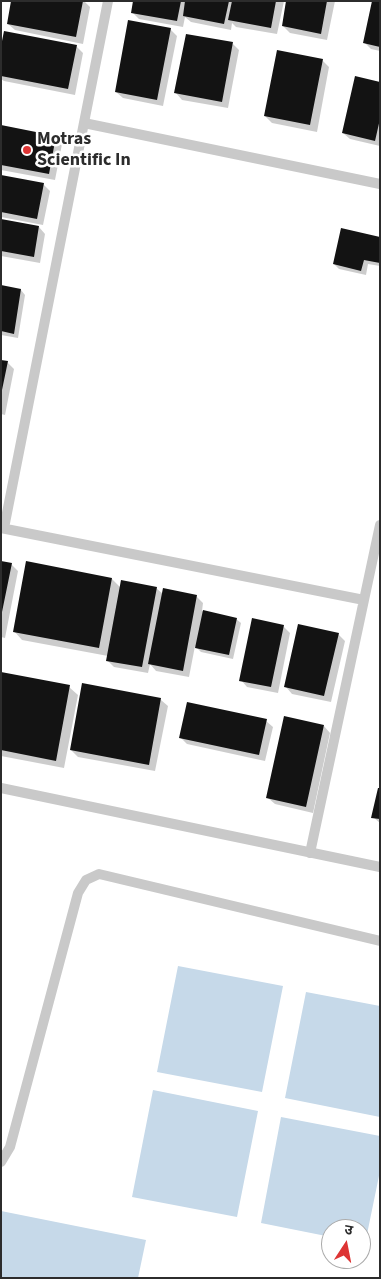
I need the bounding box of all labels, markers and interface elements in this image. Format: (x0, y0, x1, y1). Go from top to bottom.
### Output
place label: Motras Scientific In (37, 129, 131, 172)
marker: Motras Scientific In (21, 144, 33, 156)
north arrow (321, 1219, 371, 1269)
text: उ (343, 1220, 355, 1241)

